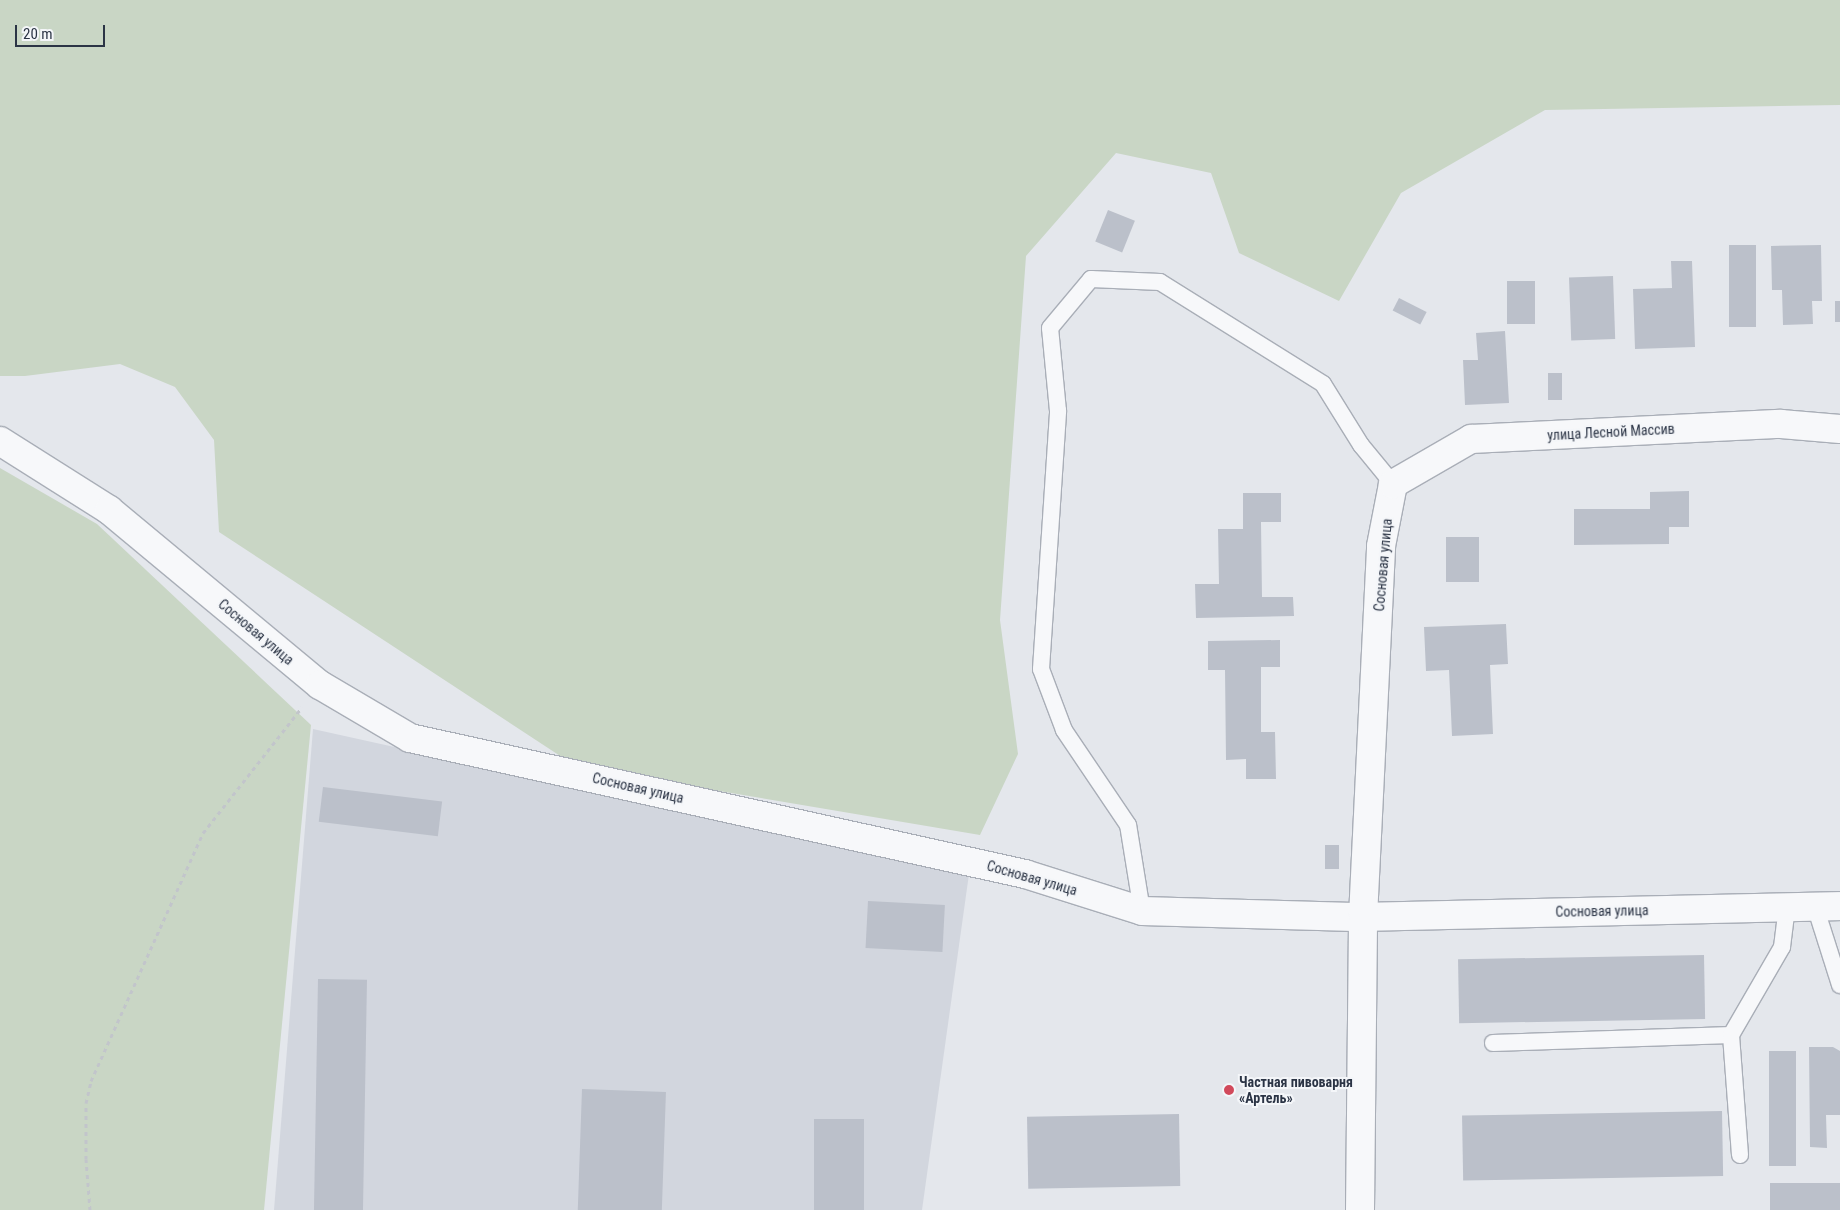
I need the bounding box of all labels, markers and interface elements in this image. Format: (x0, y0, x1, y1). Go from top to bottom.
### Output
scale bar (18, 15, 108, 47)
text: 20 m (23, 25, 53, 43)
street label: улица Лесной Массив (1547, 420, 1675, 444)
street label: Сосновая улица (1371, 518, 1395, 612)
street label: Сосновая улица (215, 596, 297, 668)
street label: Сосновая улица (591, 769, 685, 807)
street label: Сосновая улица (985, 857, 1079, 899)
street label: Сосновая улица (1555, 902, 1649, 920)
place label: Частная пивоварня «Артель» (1239, 1074, 1353, 1106)
marker: Частная пивоварня «Артель» (1223, 1084, 1235, 1096)

